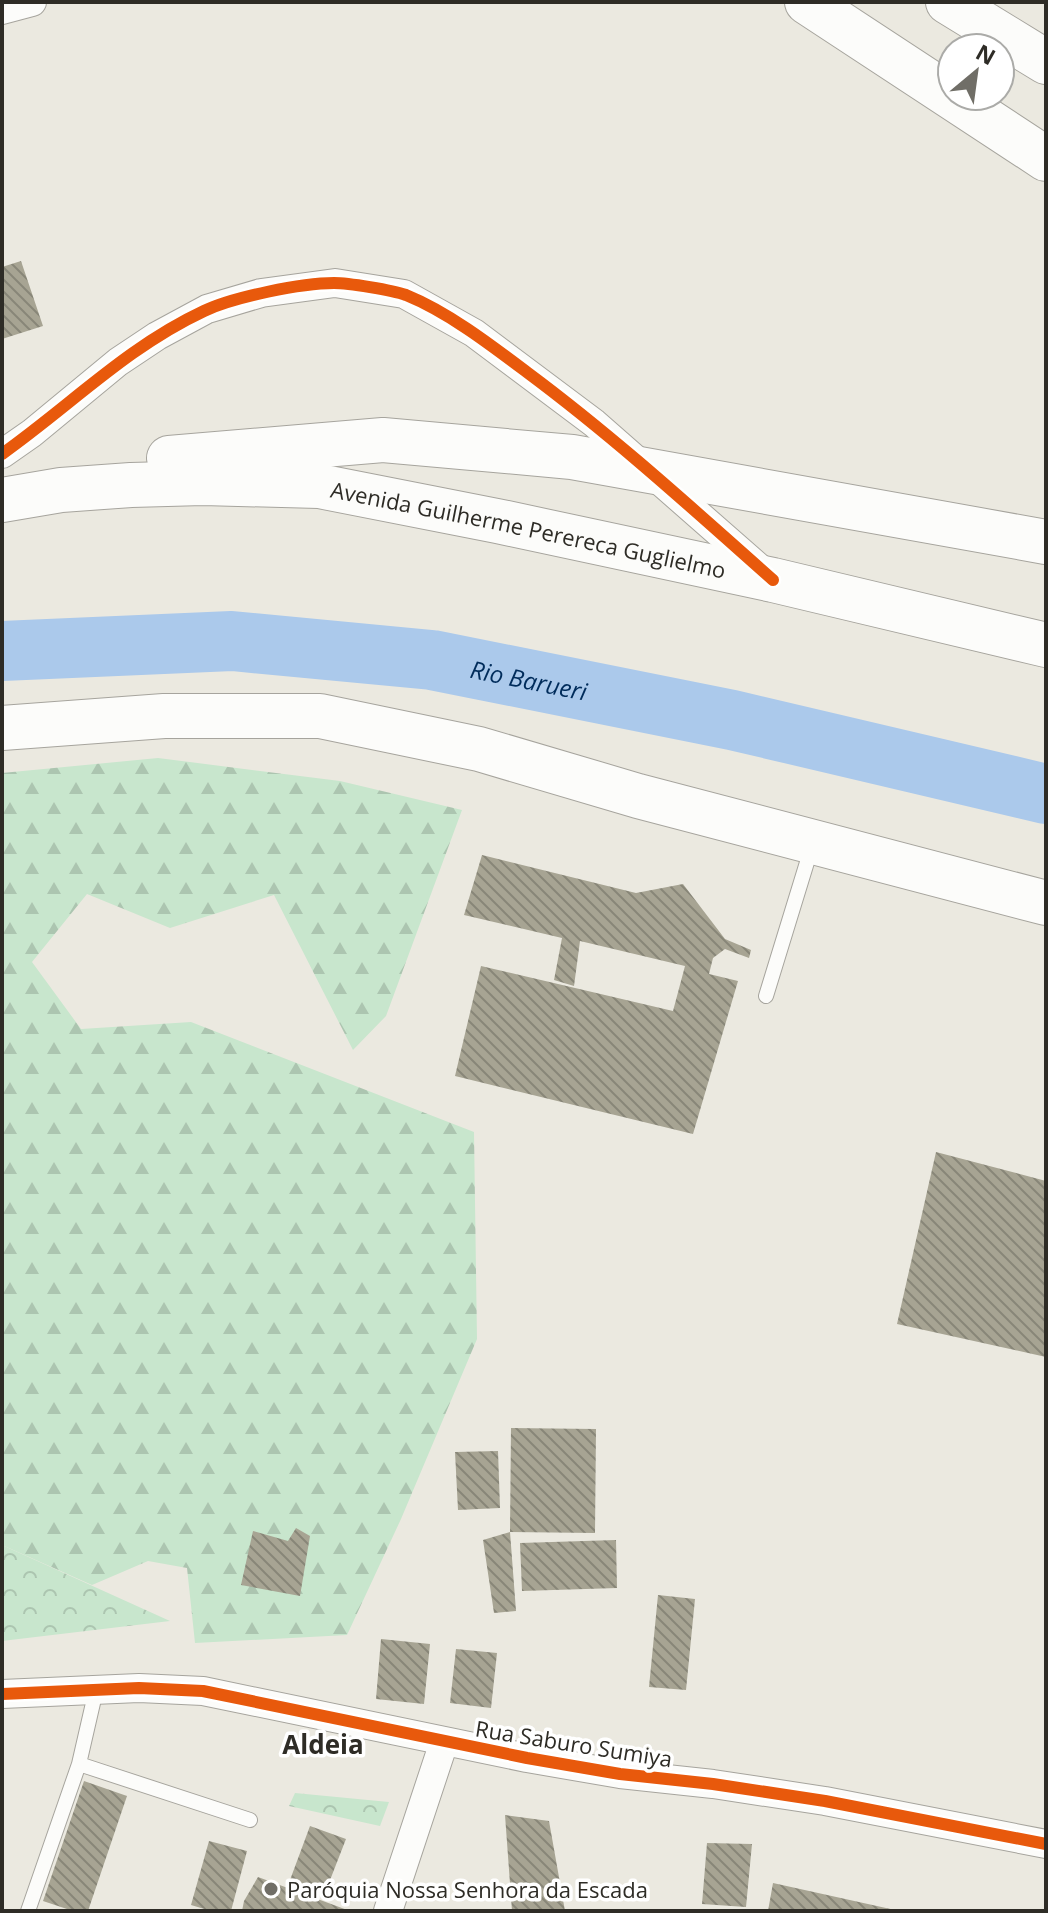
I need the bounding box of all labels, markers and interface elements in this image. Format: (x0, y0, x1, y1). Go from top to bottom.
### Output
north arrow (936, 32, 1016, 112)
text: N (971, 36, 1001, 71)
street label: Avenida Guilherme Perereca Guglielmo (328, 474, 729, 585)
water label: Rio Barueri (468, 652, 591, 707)
street label: Rua Saburo Sumiya (473, 1713, 675, 1773)
district label: Aldeia (282, 1726, 364, 1762)
place label: Paróquia Nossa Senhora da Escada (287, 1874, 648, 1904)
marker: Paróquia Nossa Senhora da Escada (262, 1880, 280, 1898)

